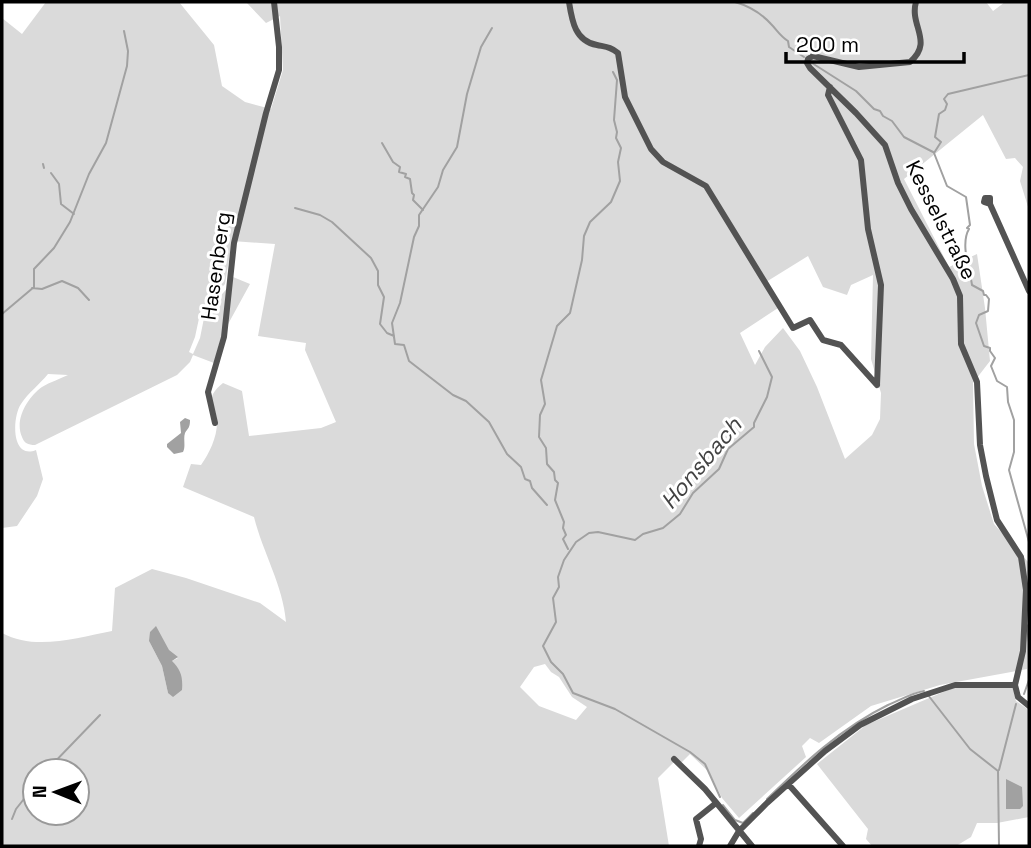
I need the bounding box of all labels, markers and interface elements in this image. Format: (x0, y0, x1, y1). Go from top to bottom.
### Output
scale bar (786, 21, 964, 65)
text: 200 m (796, 31, 859, 58)
street label: Kesselstraße (900, 156, 983, 284)
street label: Hasenberg (195, 210, 236, 322)
water label: Honsbach (654, 410, 749, 515)
north arrow (21, 757, 91, 827)
text: N (27, 785, 52, 798)

